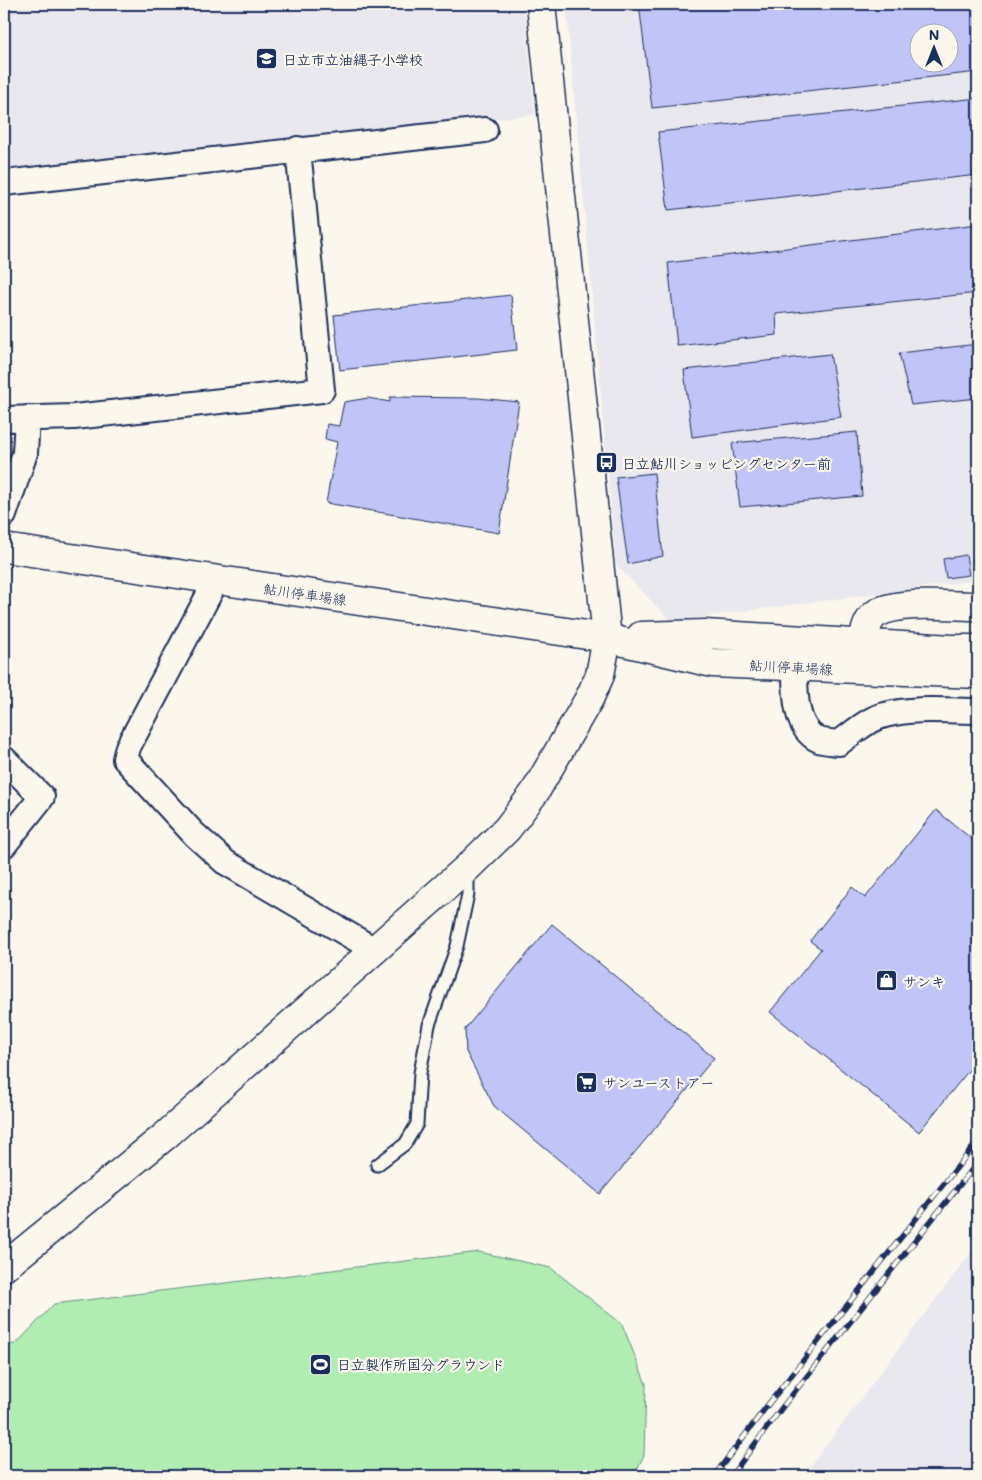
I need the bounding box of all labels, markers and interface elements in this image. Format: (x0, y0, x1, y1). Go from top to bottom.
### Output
north arrow (910, 22, 960, 72)
text: N (929, 25, 939, 44)
school or university icon: 日立市立油縄子小学校 (255, 47, 279, 71)
place label: 日立市立油縄子小学校 (283, 50, 423, 69)
bus stop icon: 日立鮎川ショッピングセンター前 (594, 451, 618, 475)
place label: 日立鮎川ショッピングセンター前 (622, 454, 831, 473)
street label: 鮎川停車場線 (262, 579, 348, 609)
street label: 鮎川停車場線 (749, 655, 833, 679)
shop icon: サンキ (875, 969, 899, 993)
place label: サンキ (903, 972, 945, 991)
supermarket icon: サンユーストアー (575, 1070, 599, 1094)
place label: サンユーストアー (603, 1073, 714, 1092)
sports icon: 日立製作所国分グラウンド (309, 1352, 333, 1376)
place label: 日立製作所国分グラウンド (337, 1355, 505, 1374)

